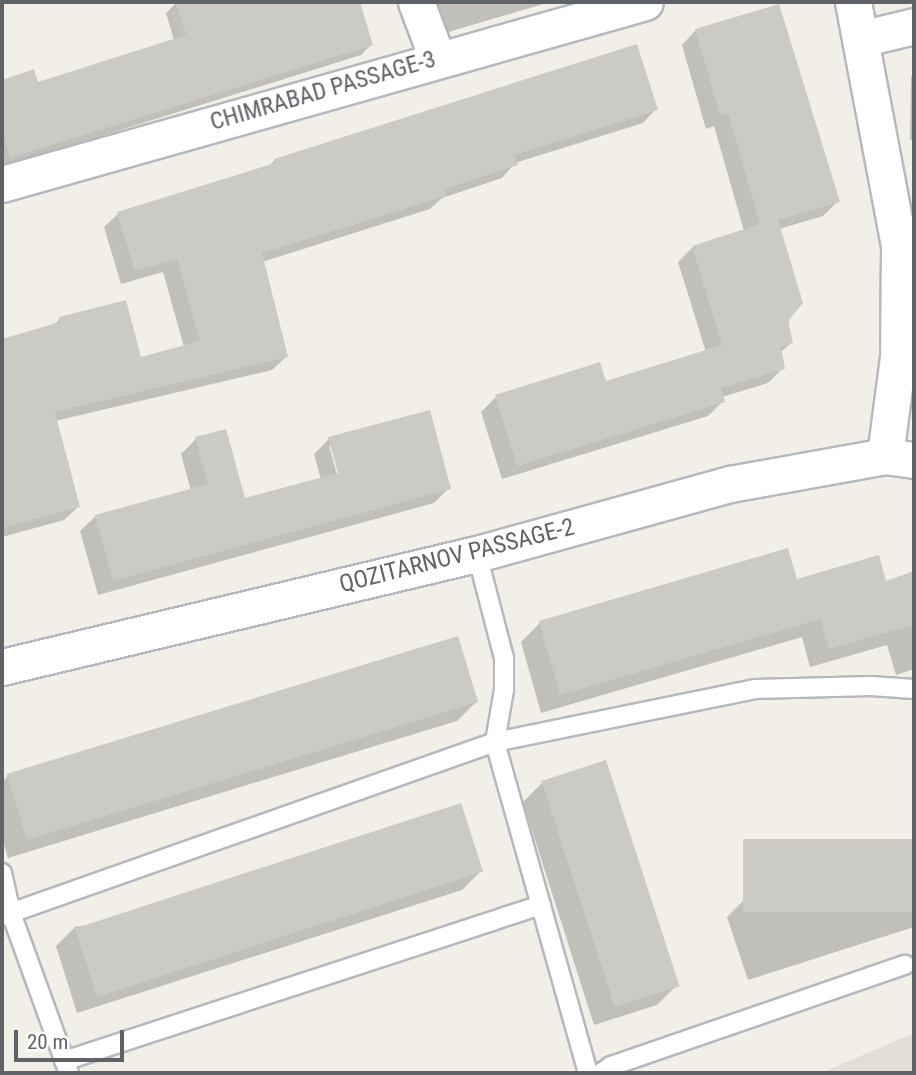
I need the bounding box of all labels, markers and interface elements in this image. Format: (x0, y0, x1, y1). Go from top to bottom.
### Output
street label: CHIMRАBАD PASSAGE-3 (207, 45, 439, 137)
street label: QOZITARNOV PASSAGE-2 (337, 513, 577, 599)
scale bar (18, 1016, 128, 1060)
text: 20 m (27, 1030, 68, 1054)

